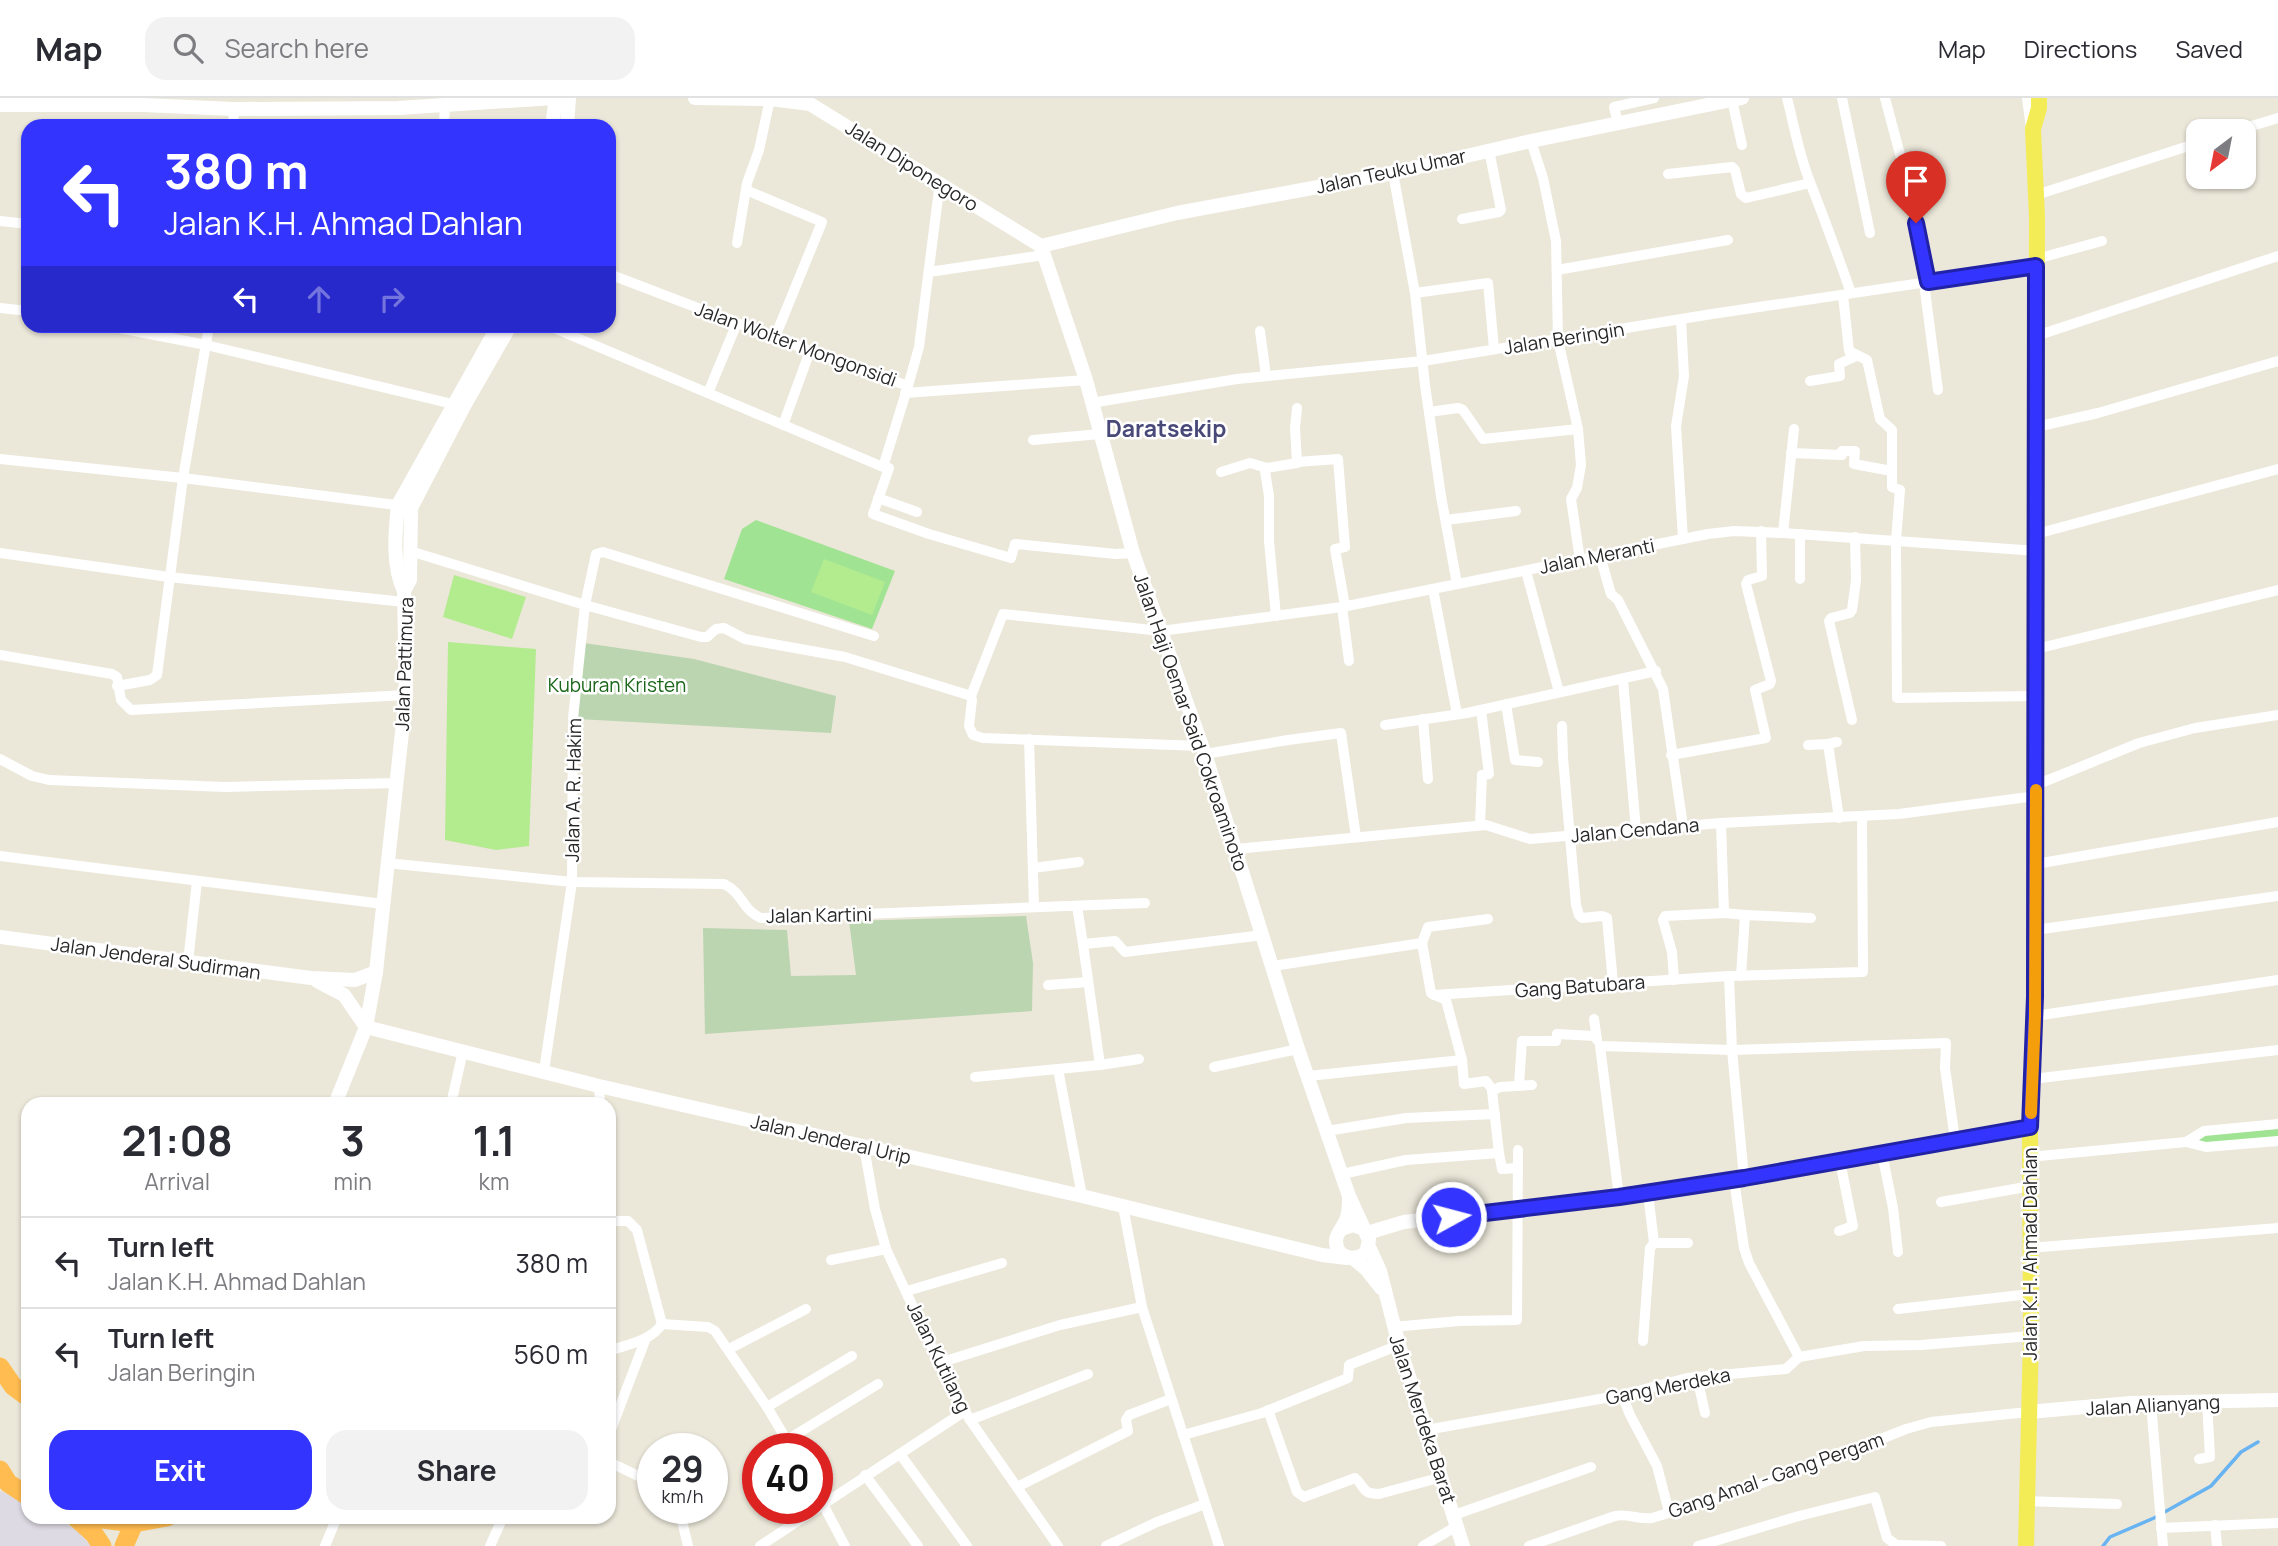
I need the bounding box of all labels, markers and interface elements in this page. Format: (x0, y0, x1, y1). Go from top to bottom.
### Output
search box (145, 17, 635, 80)
text: Map (35, 26, 103, 71)
icon: search (169, 29, 207, 67)
text: Search here (225, 30, 369, 66)
text: Map (1938, 32, 1986, 65)
text: Directions (2024, 32, 2137, 65)
text: Saved (2175, 32, 2243, 65)
street label: Jalan Diponegoro (841, 115, 983, 217)
north arrow (2186, 119, 2256, 189)
map controls (2186, 119, 2256, 189)
text: 380 m (164, 137, 309, 204)
street label: Jalan Teuku Umar (1313, 142, 1469, 200)
icon: left (49, 147, 140, 238)
pin (1886, 151, 1946, 223)
icon: arrive (1897, 162, 1935, 200)
text: Jalan K.H. Ahmad Dahlan (164, 201, 523, 245)
icon: left (227, 280, 265, 318)
icon: ahead (300, 280, 338, 318)
icon: right (373, 280, 411, 318)
street label: Jalan Wolter Mongonsidi (691, 295, 901, 393)
street label: Jalan Beringin (1502, 316, 1626, 360)
district label: Daratsekip (1106, 412, 1226, 444)
street label: Jalan Meranti (1537, 532, 1657, 580)
street label: Jalan Haji Oemar Said Cokroaminoto (1128, 569, 1254, 875)
street label: Jalan Pattimura (389, 597, 419, 731)
park label: Kuburan Kristen (548, 672, 686, 698)
street label: Jalan A. R. Hakim (559, 718, 587, 862)
street label: Jalan Cendana (1570, 811, 1700, 849)
street label: Jalan Kartini (766, 901, 872, 929)
street label: Jalan Jenderal Sudirman (50, 930, 262, 986)
street label: Gang Batubara (1514, 968, 1646, 1004)
street label: Jalan Jenderal Urip (748, 1108, 914, 1170)
text: 21:08 (122, 1111, 233, 1169)
text: 3 (340, 1111, 365, 1169)
text: 1.1 (473, 1111, 515, 1169)
street label: Jalan K.H. Ahmad Dahlan (2017, 1147, 2043, 1361)
text: Arrival (144, 1165, 210, 1197)
text: min (333, 1165, 372, 1197)
text: km (478, 1165, 509, 1197)
position arrow (1414, 1180, 1488, 1254)
text: Turn left (108, 1229, 215, 1265)
icon: left (49, 1244, 87, 1282)
text: 380 m (515, 1245, 588, 1281)
text: Jalan K.H. Ahmad Dahlan (108, 1265, 366, 1297)
street label: Jalan Kutilang (901, 1297, 977, 1417)
text: Turn left (108, 1320, 215, 1356)
street label: Jalan Merdeka Barat (1383, 1331, 1463, 1507)
icon: left (49, 1335, 87, 1373)
text: 560 m (514, 1336, 588, 1372)
text: Jalan Beringin (108, 1356, 255, 1388)
street label: Gang Merdeka (1603, 1361, 1733, 1411)
street label: Jalan Alianyang (2085, 1388, 2221, 1422)
street label: Gang Amal - Gang Pergam (1665, 1426, 1887, 1524)
button: Exit (49, 1430, 312, 1510)
button: Share (326, 1430, 588, 1510)
speed limit sign: 40 (742, 1433, 833, 1524)
text: 29 (661, 1445, 704, 1493)
text: km/h (662, 1484, 703, 1508)

